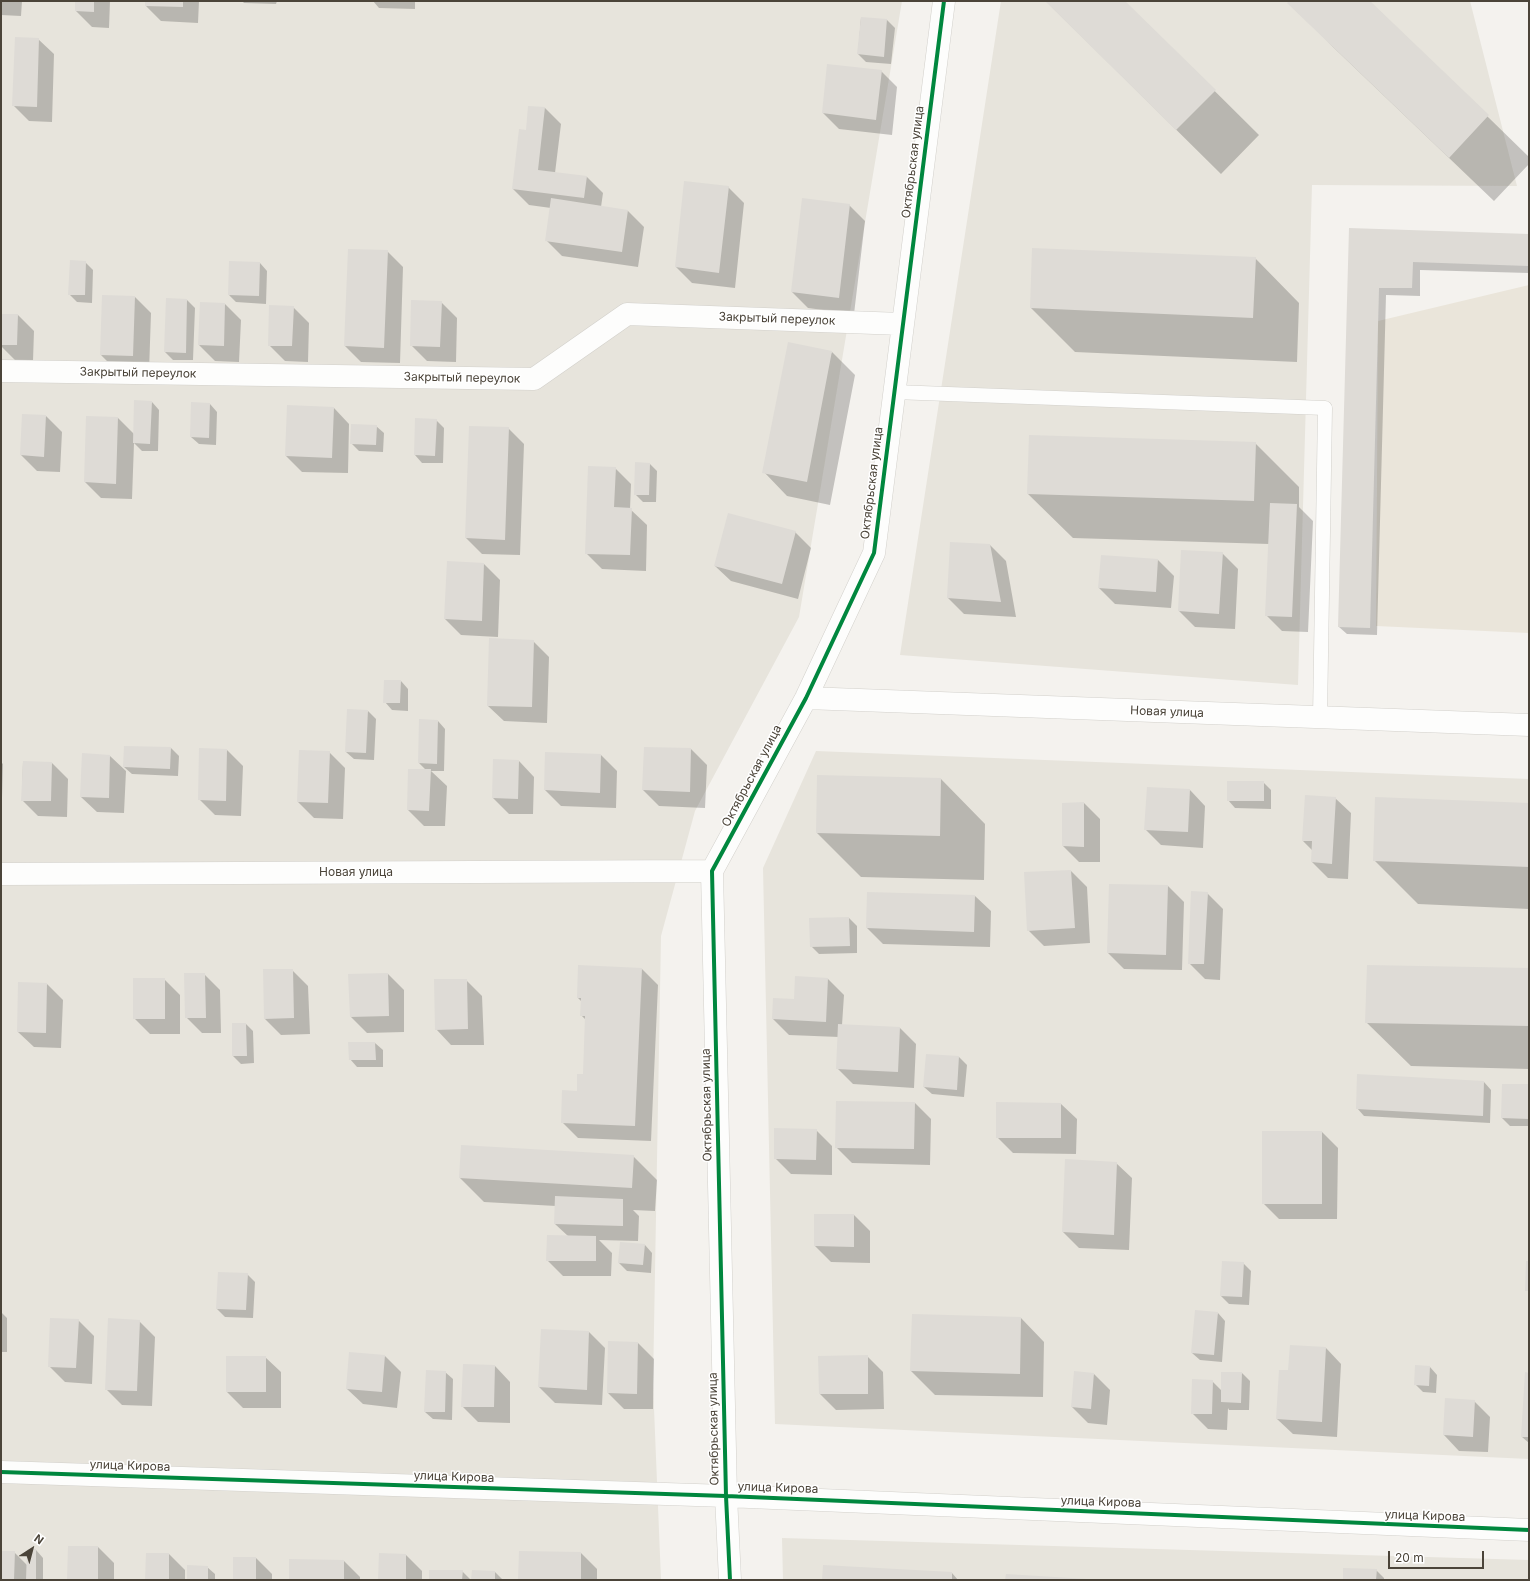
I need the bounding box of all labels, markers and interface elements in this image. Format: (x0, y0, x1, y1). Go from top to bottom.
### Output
street label: Октябрьская улица (899, 105, 927, 219)
street label: Закрытый переулок (718, 310, 836, 328)
street label: Закрытый переулок (79, 365, 197, 381)
street label: Закрытый переулок (403, 370, 521, 386)
street label: Октябрьская улица (858, 426, 886, 540)
street label: Новая улица (1130, 704, 1204, 720)
street label: Октябрьская улица (719, 723, 785, 829)
street label: Новая улица (319, 865, 393, 879)
street label: Октябрьская улица (699, 1048, 715, 1162)
street label: Октябрьская улица (706, 1372, 722, 1486)
street label: улица Кирова (89, 1457, 171, 1475)
street label: улица Кирова (413, 1468, 495, 1486)
street label: улица Кирова (737, 1479, 819, 1497)
street label: улица Кирова (1060, 1493, 1142, 1511)
street label: улица Кирова (1384, 1507, 1466, 1525)
north arrow (12, 1529, 52, 1569)
text: N (32, 1531, 47, 1547)
scale bar (1390, 1543, 1486, 1569)
text: 20 m (1395, 1550, 1424, 1565)

